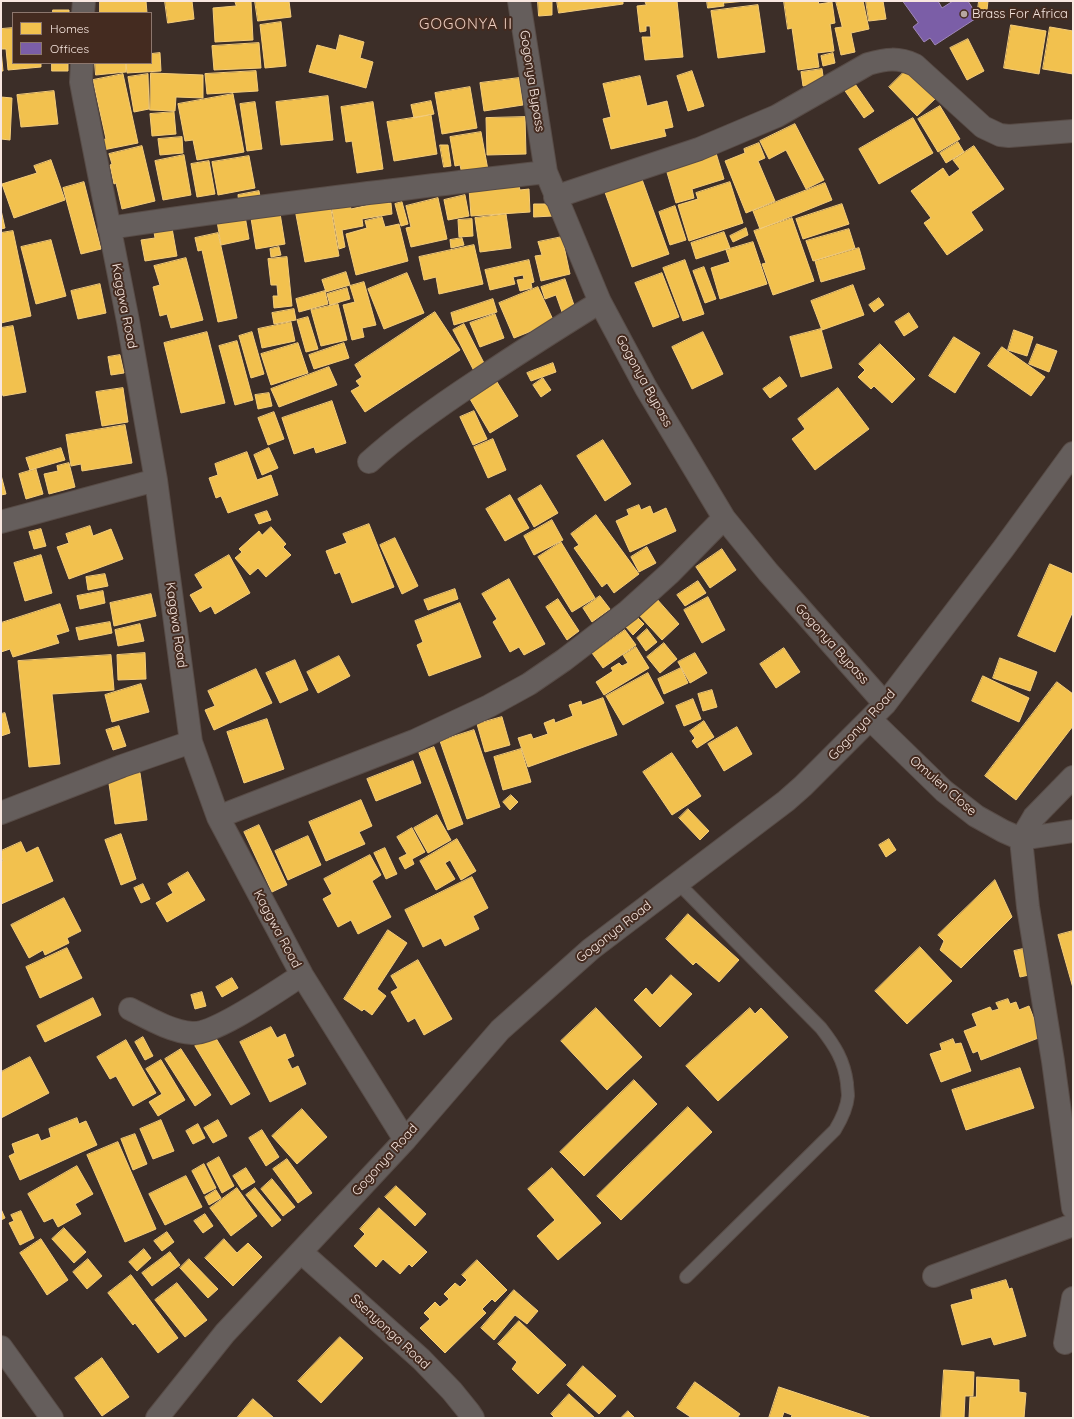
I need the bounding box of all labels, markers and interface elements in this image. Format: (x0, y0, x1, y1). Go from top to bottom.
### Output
place label: Brass For Africa (972, 6, 1068, 22)
marker: Brass For Africa (959, 9, 969, 19)
legend (12, 12, 152, 64)
district label: GOGONYA II (419, 15, 513, 33)
text: Homes (50, 21, 89, 36)
street label: Gogonya Bypass (516, 29, 548, 133)
text: Offices (50, 41, 89, 56)
street label: Kaggwa Road (108, 262, 140, 350)
street label: Gogonya Bypass (612, 332, 676, 430)
street label: Kaggwa Road (162, 581, 190, 669)
street label: Gogonya Bypass (792, 601, 872, 687)
street label: Gogonya Road (825, 686, 899, 764)
street label: Omulen Close (907, 753, 979, 819)
street label: Kaggwa Road (250, 887, 304, 971)
street label: Gogonya Road (573, 898, 655, 966)
street label: Gogonya Road (349, 1121, 421, 1199)
street label: Ssenyonga Road (347, 1291, 433, 1373)

